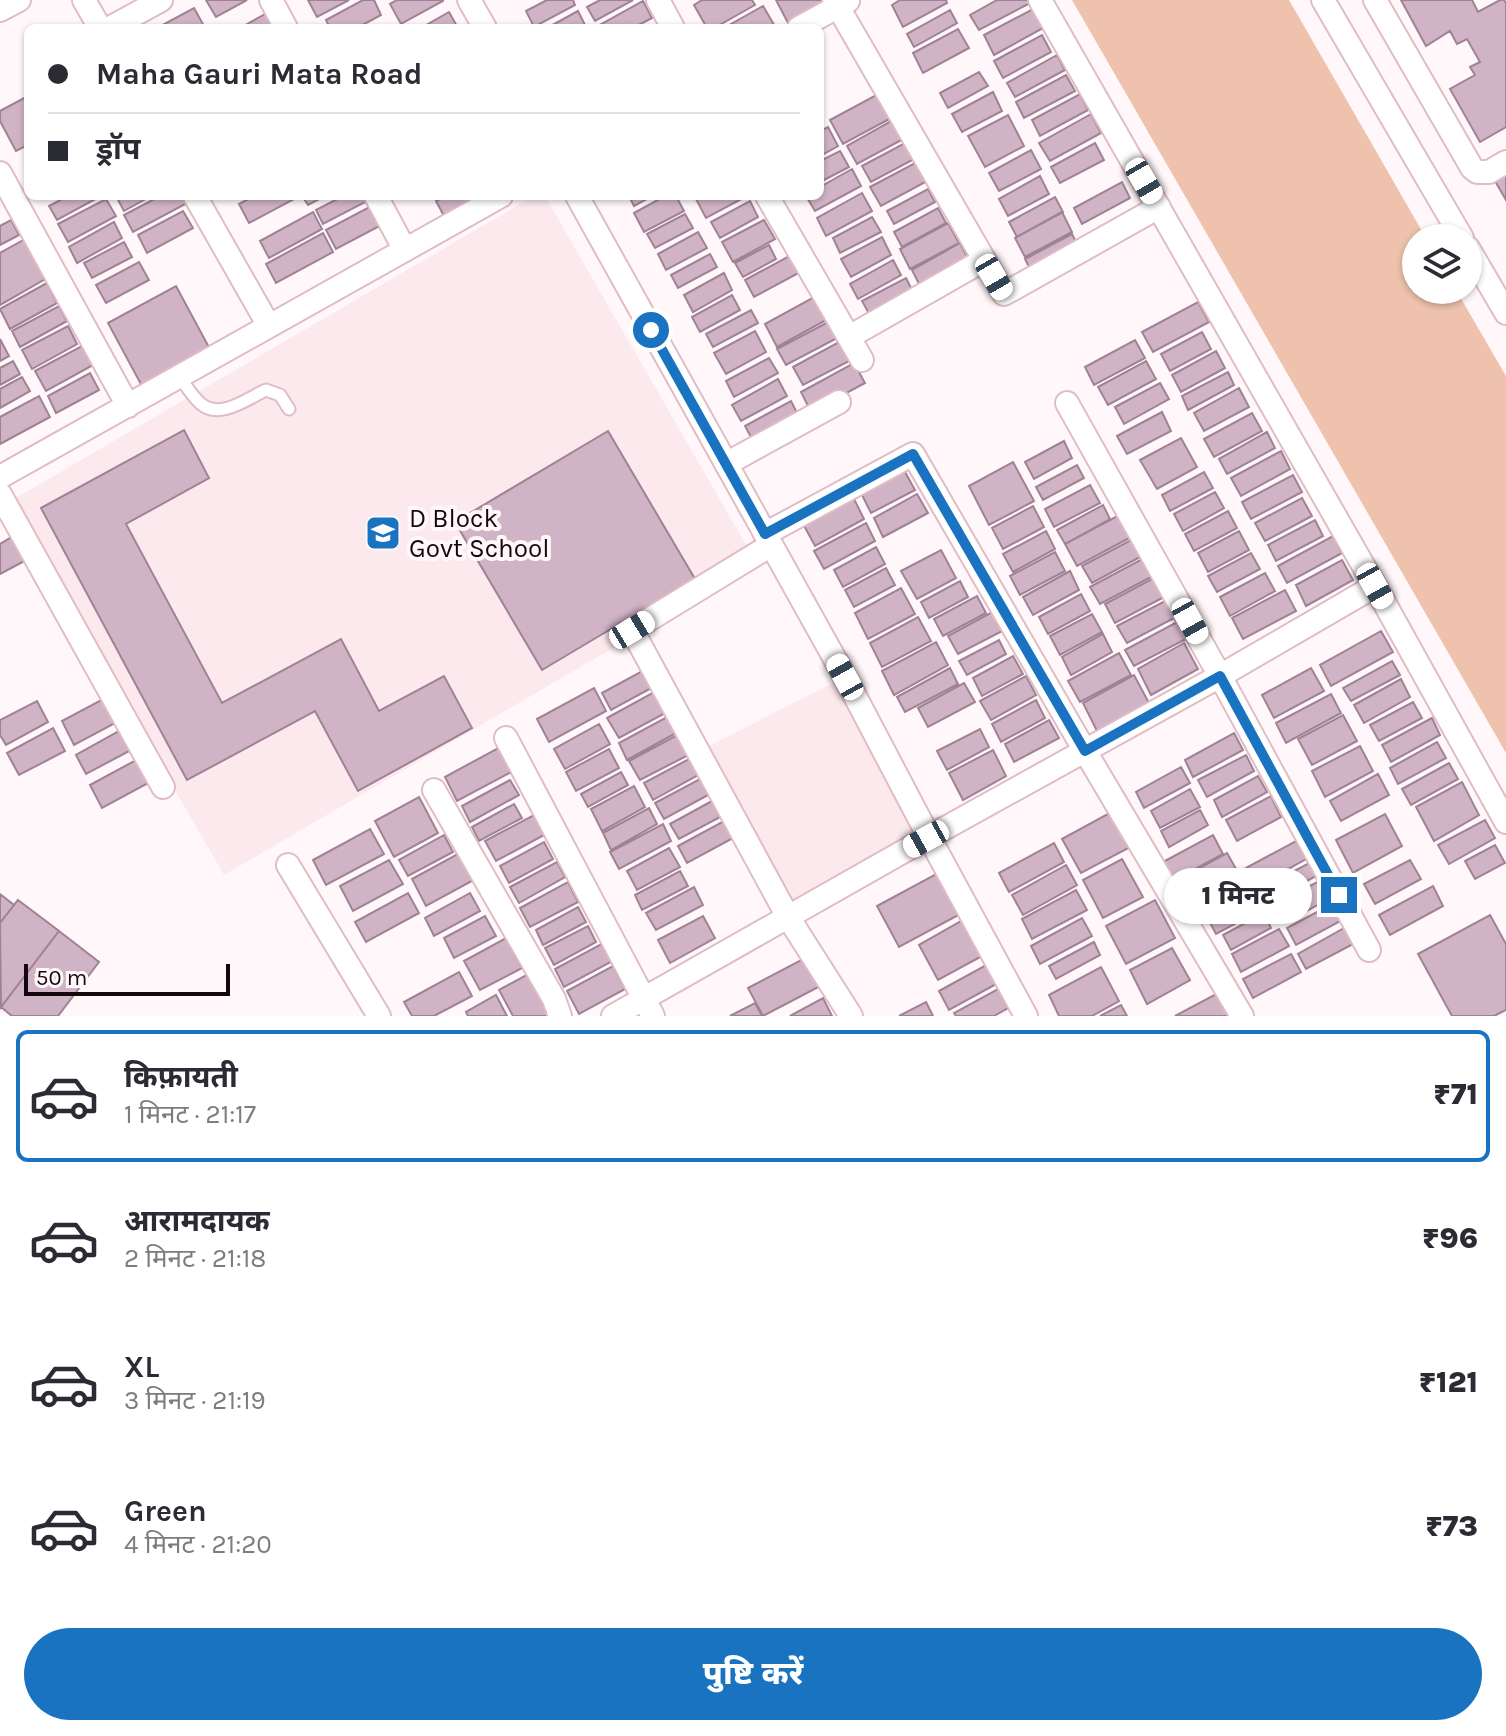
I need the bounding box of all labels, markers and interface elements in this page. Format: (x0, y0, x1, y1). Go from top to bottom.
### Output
text: Maha Gauri Mata Road (96, 56, 423, 92)
text: ड्रॉप (96, 131, 140, 167)
car (1122, 154, 1166, 208)
map controls (1402, 224, 1482, 304)
button: layers (1402, 224, 1482, 304)
car (972, 250, 1016, 304)
route start (633, 312, 669, 348)
place label: D Block Govt School (409, 503, 550, 564)
school or university icon: D Block Govt School (364, 514, 402, 552)
car (1353, 559, 1397, 613)
car (1168, 594, 1212, 648)
car (605, 607, 659, 653)
car (823, 650, 867, 704)
car (899, 817, 953, 861)
callout: 1 मिनट (1163, 867, 1311, 923)
route end (1321, 877, 1357, 913)
text: 1 मिनट (1202, 880, 1274, 911)
scale bar (24, 960, 230, 996)
text: 50 m (36, 965, 87, 991)
text: किफ़ायती (124, 1059, 238, 1095)
icon: car (28, 1060, 100, 1132)
text: ₹71 (1433, 1076, 1478, 1112)
text: 1 मिनट · 21:17 (124, 1099, 256, 1130)
text: आरामदायक (124, 1203, 270, 1239)
icon: car (28, 1204, 100, 1276)
text: ₹96 (1422, 1220, 1478, 1256)
text: 2 मिनट · 21:18 (124, 1243, 266, 1274)
icon: car (28, 1348, 100, 1420)
text: XL (124, 1349, 159, 1385)
text: ₹121 (1419, 1364, 1478, 1400)
text: 3 मिनट · 21:19 (124, 1385, 266, 1416)
icon: car (28, 1492, 100, 1564)
text: Green (124, 1493, 207, 1529)
text: ₹73 (1425, 1508, 1478, 1544)
text: 4 मिनट · 21:20 (124, 1529, 272, 1560)
button: पुष्टि करें (24, 1628, 1482, 1720)

